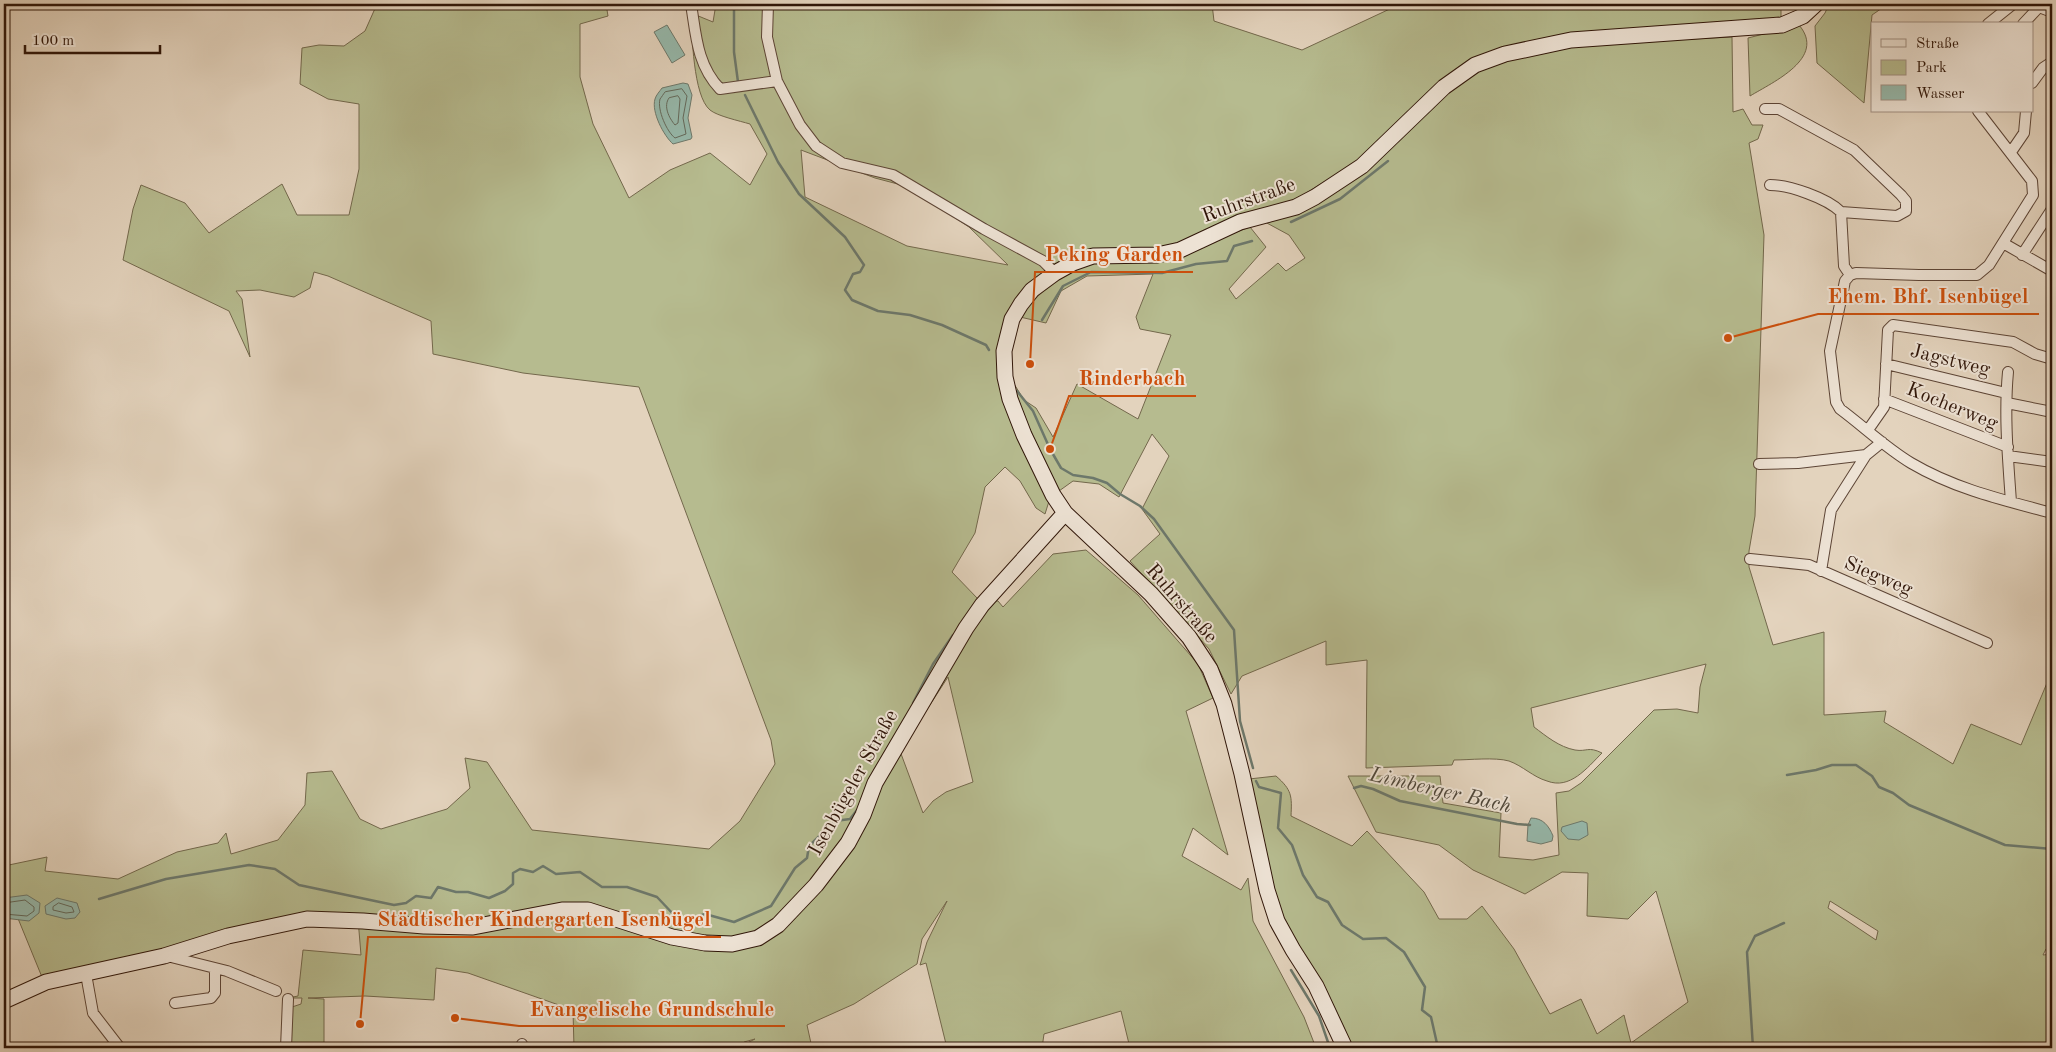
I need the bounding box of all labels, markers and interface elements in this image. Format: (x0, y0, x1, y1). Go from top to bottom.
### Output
scale bar (25, 22, 160, 54)
legend (1871, 22, 2034, 112)
text: 100 m (32, 34, 74, 49)
text: Straße (1916, 37, 1959, 52)
text: Park (1916, 61, 1947, 76)
text: Wasser (1916, 87, 1964, 102)
street label: Ruhrstraße (1200, 175, 1298, 227)
callout: Peking Garden (1035, 236, 1193, 272)
text: Peking Garden (1045, 245, 1183, 266)
callout: Ehem. Bhf. Isenbügel (1818, 278, 2039, 314)
text: Ehem. Bhf. Isenbügel (1827, 287, 2029, 308)
street label: Jagstweg (1908, 341, 1992, 381)
callout: Rinderbach (1069, 360, 1196, 396)
text: Rinderbach (1079, 369, 1186, 390)
street label: Kocherweg (1903, 380, 2001, 434)
street label: Siegweg (1841, 554, 1915, 600)
street label: Ruhrstraße (1141, 561, 1221, 647)
street label: Isenbügeler Straße (806, 707, 902, 859)
water label: Limberger Bach (1366, 764, 1513, 818)
callout: Städtischer Kindergarten Isenbügel (368, 901, 721, 937)
text: Städtischer Kindergarten Isenbügel (377, 910, 711, 931)
callout: Evangelische Grundschule (519, 990, 785, 1026)
text: Evangelische Grundschule (529, 1000, 775, 1021)

